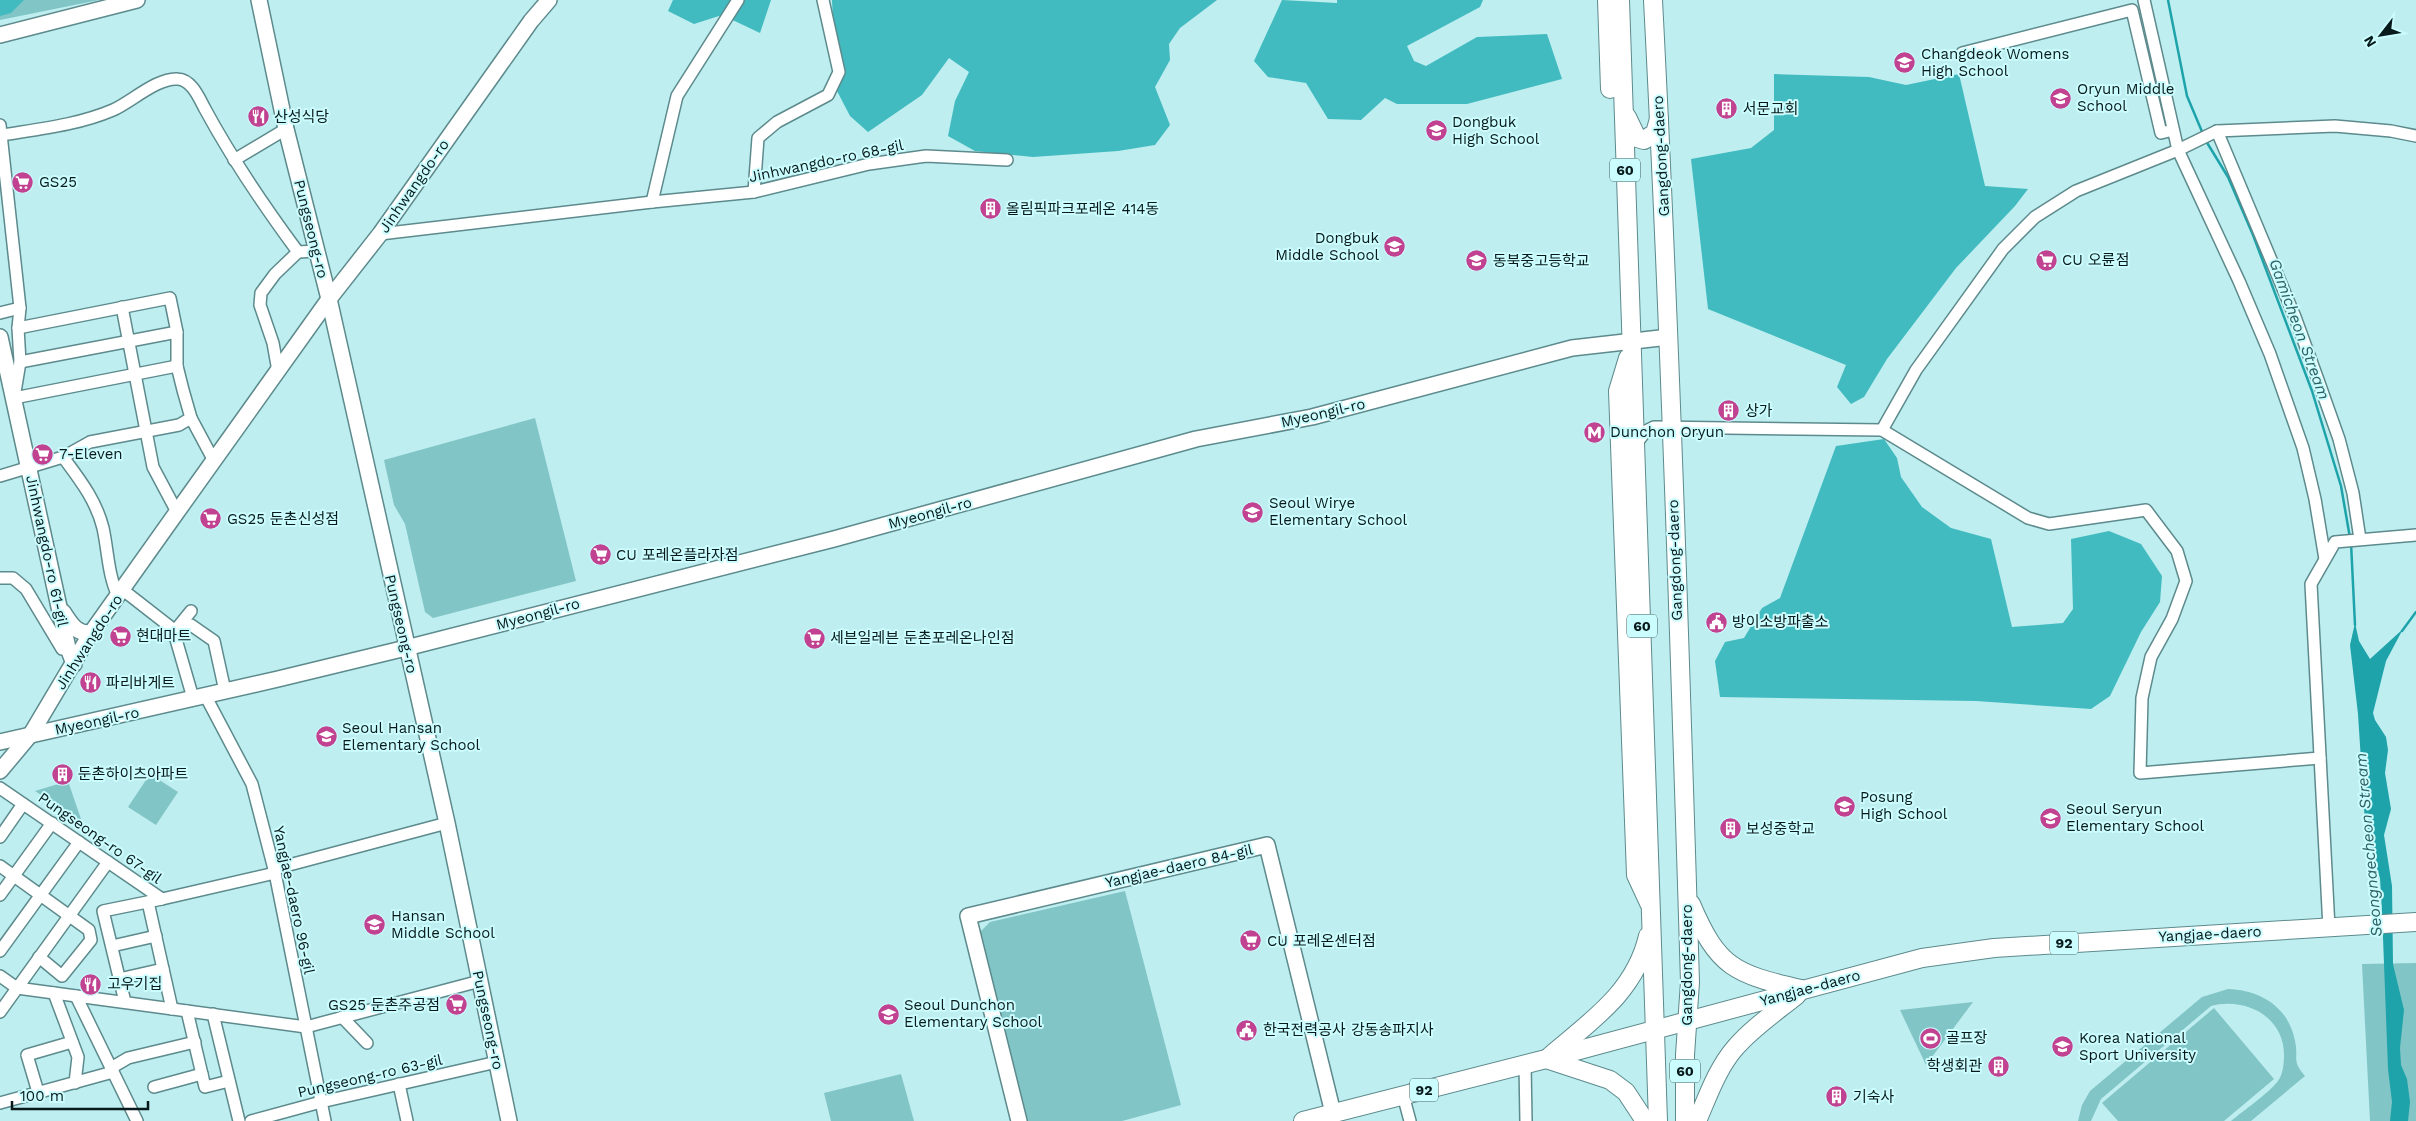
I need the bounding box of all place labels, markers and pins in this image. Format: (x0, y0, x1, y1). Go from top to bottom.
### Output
place label: Changdeok Womens High School (1921, 45, 2069, 80)
school or university icon: Changdeok Womens High School (1893, 51, 1917, 75)
place label: Oryun Middle School (2077, 80, 2175, 115)
school or university icon: Oryun Middle School (2049, 86, 2073, 110)
building icon: 서문교회 (1715, 97, 1739, 121)
place label: 서문교회 (1743, 100, 1798, 118)
restaurant icon: 산성식당 (246, 105, 270, 129)
place label: 산성식당 (274, 108, 329, 126)
place label: Dongbuk High School (1452, 113, 1540, 148)
school or university icon: Dongbuk High School (1424, 119, 1448, 143)
supermarket icon: GS25 (11, 170, 35, 194)
place label: GS25 (39, 173, 77, 191)
building icon: 올림픽파크포레온 414동 (978, 197, 1002, 221)
place label: 올림픽파크포레온 414동 (1006, 200, 1159, 218)
place label: Dongbuk Middle School (1275, 229, 1379, 264)
school or university icon: Dongbuk Middle School (1383, 235, 1407, 259)
supermarket icon: CU 오륜점 (2034, 248, 2058, 272)
school or university icon: 동북중고등학교 (1465, 249, 1489, 273)
place label: CU 오륜점 (2062, 251, 2129, 269)
place label: 동북중고등학교 (1493, 252, 1590, 270)
building icon: 상가 (1717, 399, 1741, 423)
place label: 상가 (1745, 402, 1773, 420)
metro station icon: Dunchon Oryun (1582, 420, 1606, 444)
place label: Dunchon Oryun (1610, 423, 1724, 441)
supermarket icon: 7-Eleven (31, 442, 55, 466)
place label: 7-Eleven (59, 445, 123, 463)
place label: Seoul Wirye Elementary School (1269, 494, 1408, 529)
school or university icon: Seoul Wirye Elementary School (1241, 500, 1265, 524)
supermarket icon: GS25 둔촌신성점 (199, 507, 223, 531)
place label: GS25 둔촌신성점 (227, 510, 339, 528)
supermarket icon: CU 포레온플라자점 (588, 543, 612, 567)
place label: CU 포레온플라자점 (616, 546, 739, 564)
public building icon: 방이소방파출소 (1704, 610, 1728, 634)
place label: 방이소방파출소 (1732, 613, 1829, 631)
supermarket icon: 현대마트 (108, 624, 132, 648)
supermarket icon: 세븐일레븐 둔촌포레온나인점 (802, 626, 826, 650)
place label: 현대마트 (136, 627, 191, 645)
place label: 세븐일레븐 둔촌포레온나인점 (830, 629, 1015, 647)
restaurant icon: 파리바게트 (78, 671, 102, 695)
place label: 파리바게트 (106, 674, 175, 692)
place label: Seoul Hansan Elementary School (342, 719, 481, 754)
school or university icon: Seoul Hansan Elementary School (314, 725, 338, 749)
building icon: 둔촌하이츠아파트 (50, 762, 74, 786)
place label: 둔촌하이츠아파트 (78, 765, 189, 783)
place label: Posung High School (1860, 788, 1948, 823)
school or university icon: Posung High School (1832, 794, 1856, 818)
place label: Seoul Seryun Elementary School (2066, 800, 2205, 835)
school or university icon: Seoul Seryun Elementary School (2038, 806, 2062, 830)
building icon: 보성중학교 (1718, 817, 1742, 841)
place label: 보성중학교 (1746, 820, 1815, 838)
place label: Hansan Middle School (391, 907, 495, 942)
school or university icon: Hansan Middle School (363, 913, 387, 937)
supermarket icon: CU 포레온센터점 (1239, 929, 1263, 953)
place label: CU 포레온센터점 (1267, 932, 1376, 950)
restaurant icon: 고우기집 (79, 972, 103, 996)
place label: 고우기집 (107, 975, 162, 993)
supermarket icon: GS25 둔촌주공점 (444, 993, 468, 1017)
place label: GS25 둔촌주공점 (328, 996, 440, 1014)
place label: Seoul Dunchon Elementary School (904, 996, 1043, 1031)
school or university icon: Seoul Dunchon Elementary School (876, 1002, 900, 1026)
public building icon: 한국전력공사 강동송파지사 (1235, 1018, 1259, 1042)
place label: 한국전력공사 강동송파지사 (1263, 1021, 1434, 1039)
sports icon: 골프장 (1918, 1026, 1942, 1050)
place label: 골프장 (1946, 1029, 1988, 1047)
place label: Korea National Sport University (2079, 1029, 2196, 1064)
school or university icon: Korea National Sport University (2051, 1035, 2075, 1059)
building icon: 학생회관 (1986, 1054, 2010, 1078)
place label: 학생회관 (1927, 1057, 1982, 1075)
building icon: 기숙사 (1825, 1085, 1849, 1109)
place label: 기숙사 (1853, 1088, 1895, 1106)

